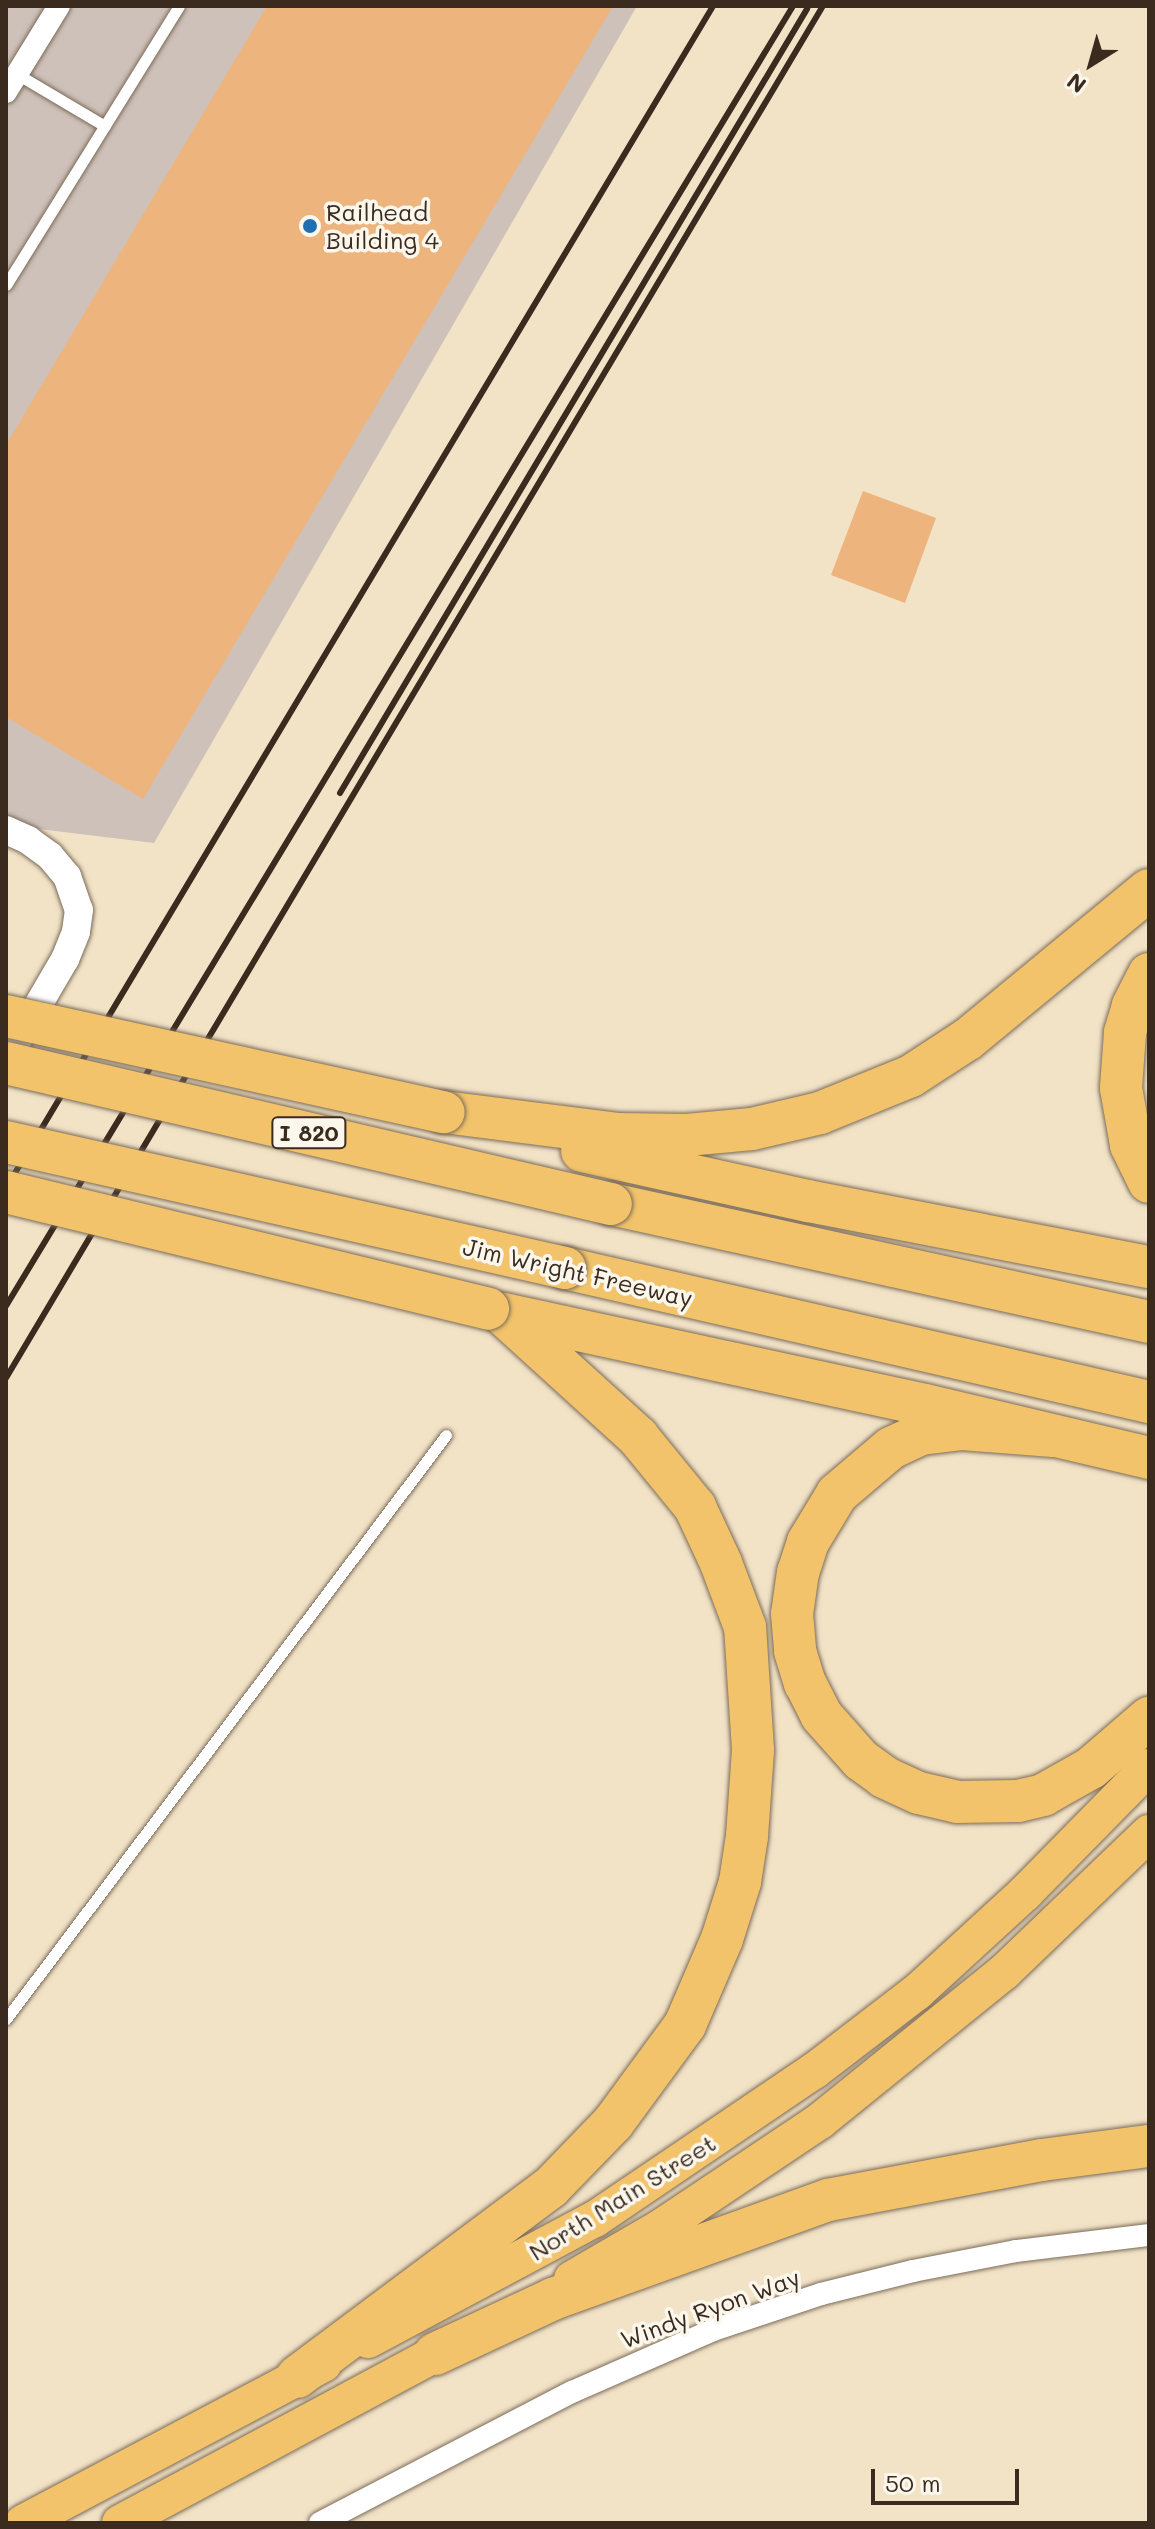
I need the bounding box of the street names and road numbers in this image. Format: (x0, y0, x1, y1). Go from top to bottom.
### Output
road number: I 820 (271, 1115, 347, 1151)
street label: Jim Wright Freeway (460, 1232, 696, 1312)
street label: North Main Street (523, 2128, 721, 2266)
street label: Windy Ryon Way (616, 2262, 804, 2354)

